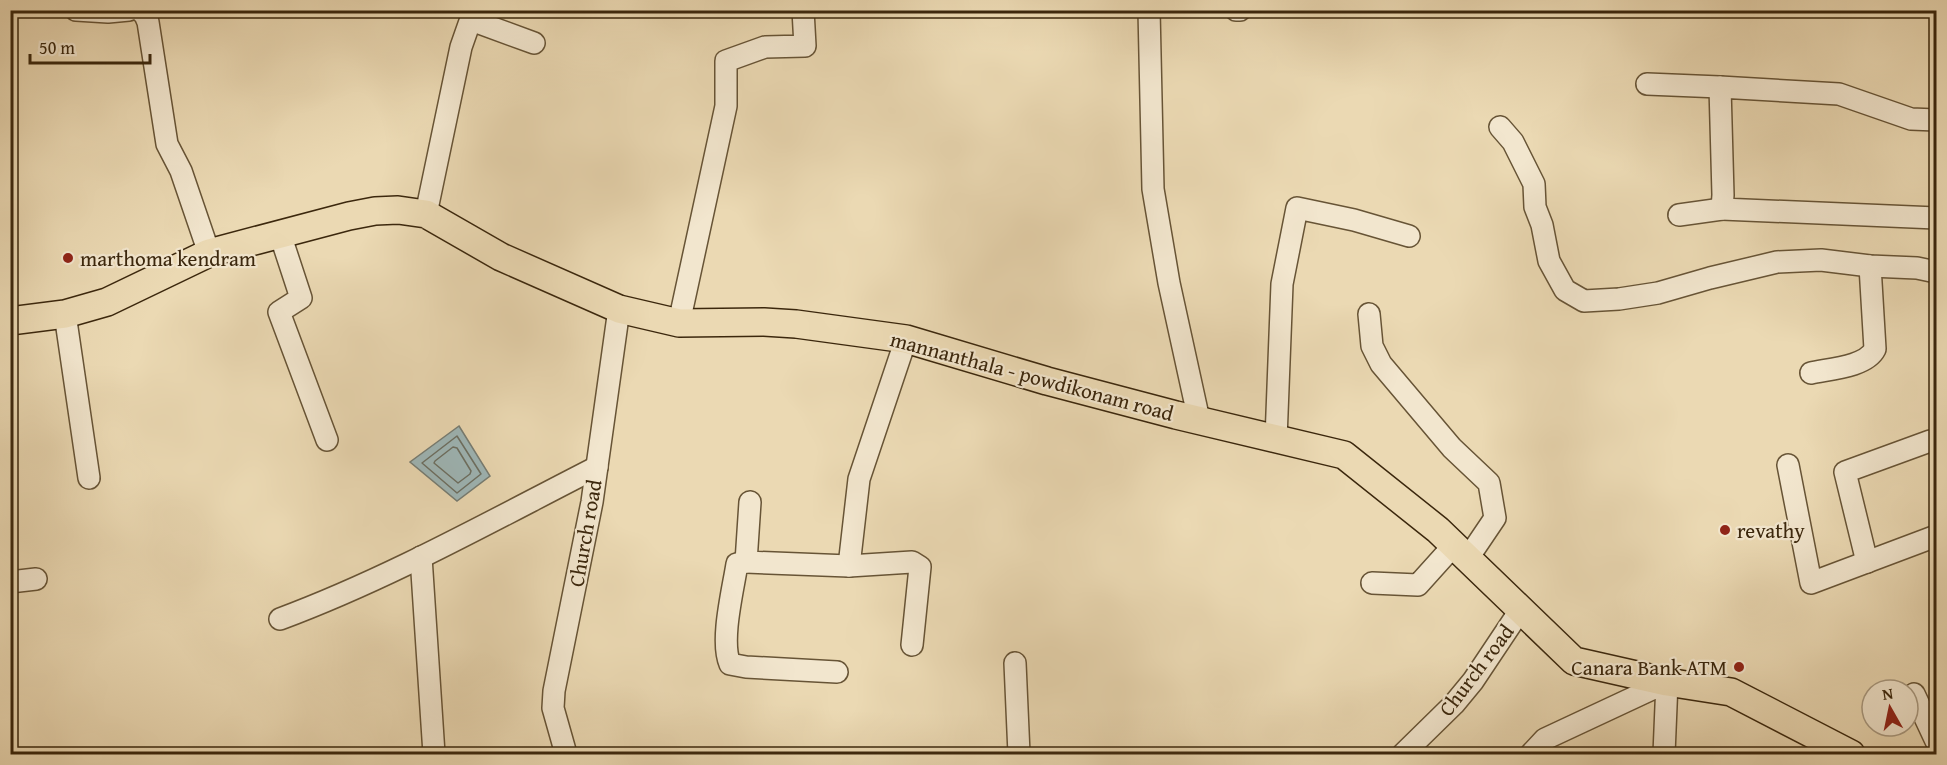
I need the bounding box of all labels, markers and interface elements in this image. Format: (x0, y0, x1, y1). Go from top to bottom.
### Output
scale bar (30, 27, 150, 65)
text: 50 m (39, 34, 75, 61)
place label: marthoma kendram (80, 243, 256, 274)
marker: marthoma kendram (61, 251, 75, 265)
street label: mannanthala - powdikonam road (887, 323, 1178, 429)
street label: Church road (560, 476, 610, 589)
place label: revathy (1737, 515, 1805, 546)
marker: revathy (1718, 523, 1732, 537)
street label: Church road (1431, 617, 1522, 723)
place label: Canara Bank ATM (1571, 652, 1727, 683)
marker: Canara Bank ATM (1732, 660, 1746, 674)
north arrow (1860, 678, 1920, 738)
text: N (1880, 680, 1895, 706)

